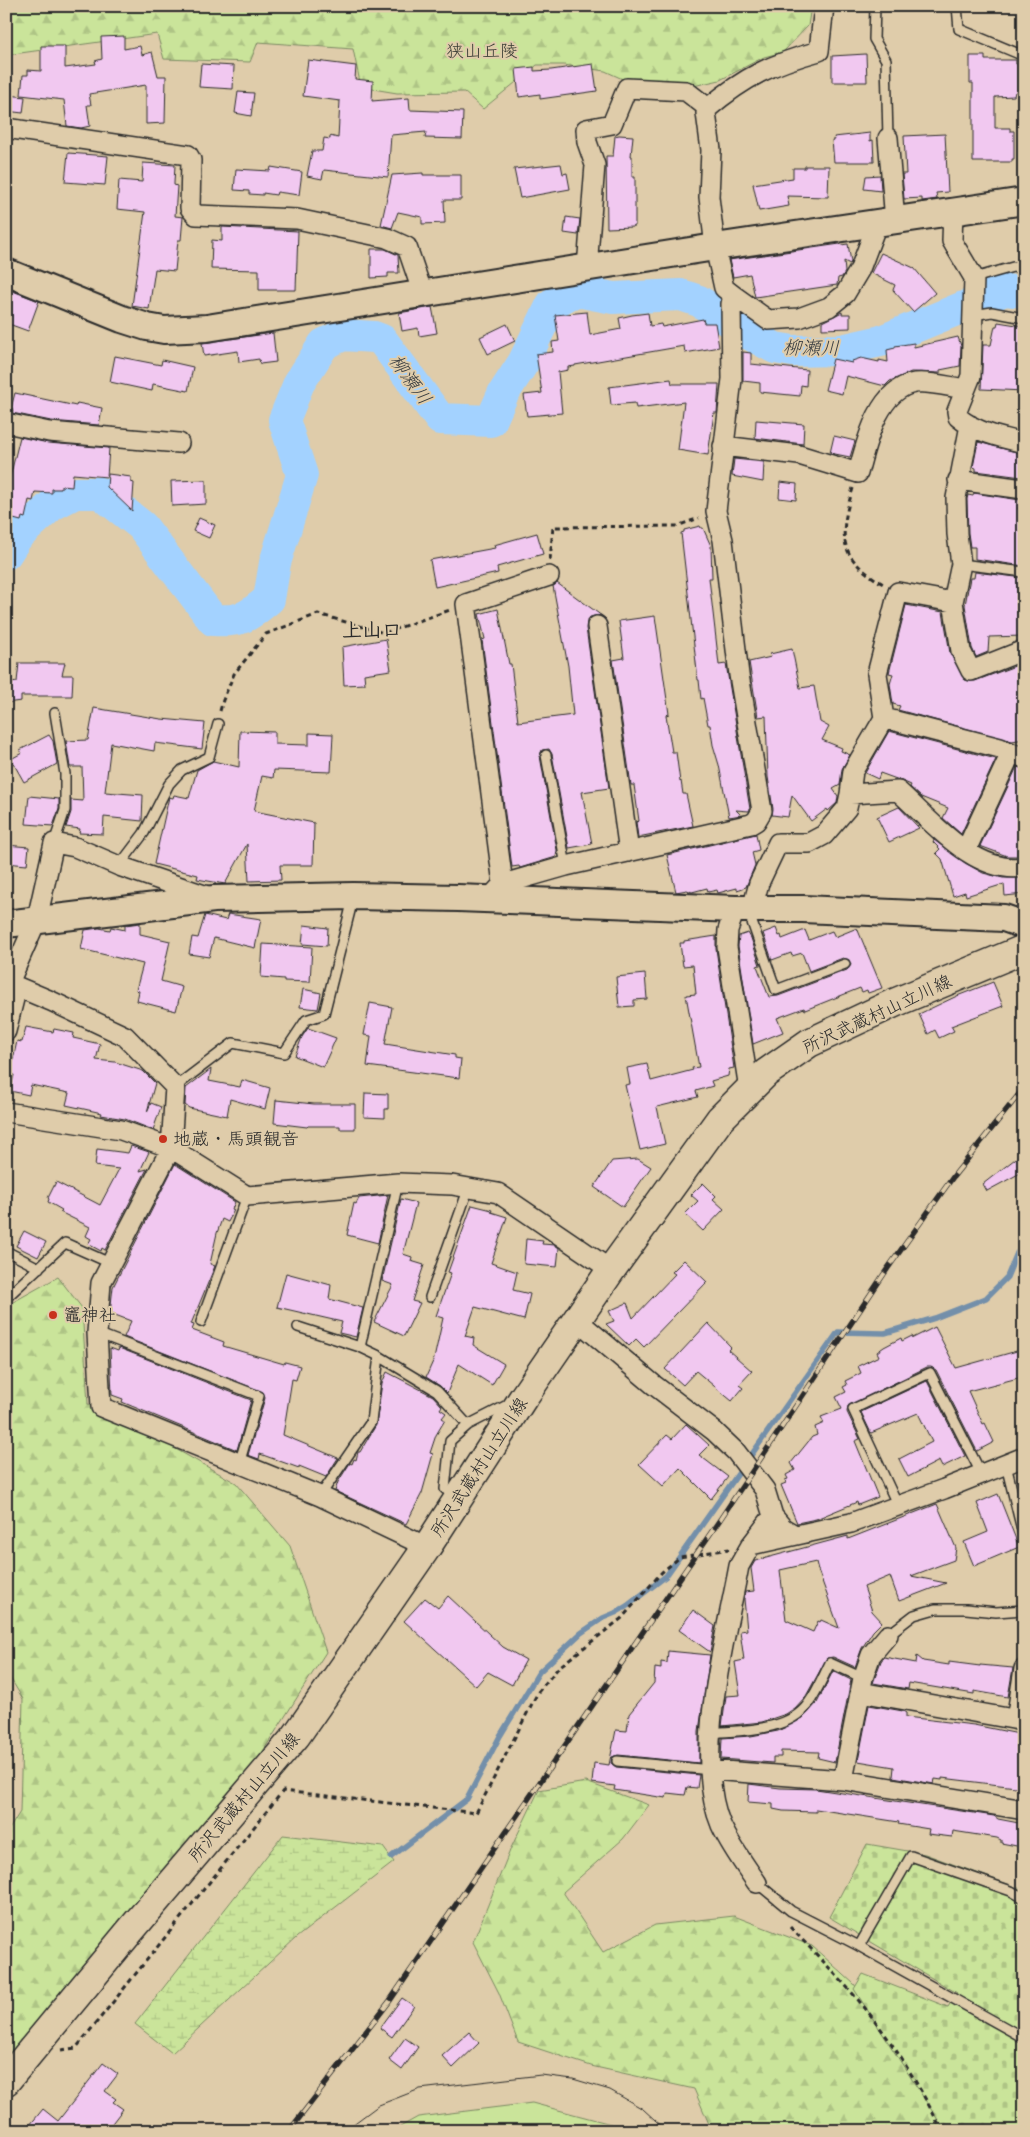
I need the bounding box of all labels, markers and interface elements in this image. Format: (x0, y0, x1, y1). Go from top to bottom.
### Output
park label: 狭山丘陵 (446, 40, 518, 62)
water label: 柳瀬川 (782, 336, 840, 360)
water label: 柳瀬川 (384, 349, 437, 410)
district label: 上山口 (342, 618, 402, 643)
street label: 所沢武蔵村山立川線 (799, 970, 955, 1058)
place label: 地蔵・馬頭観音 (173, 1128, 299, 1150)
marker: 地蔵・馬頭観音 (157, 1133, 169, 1145)
place label: 竈神社 (63, 1304, 117, 1326)
marker: 竈神社 (47, 1309, 59, 1321)
street label: 所沢武蔵村山立川線 (426, 1393, 532, 1541)
street label: 所沢武蔵村山立川線 (184, 1728, 304, 1866)

